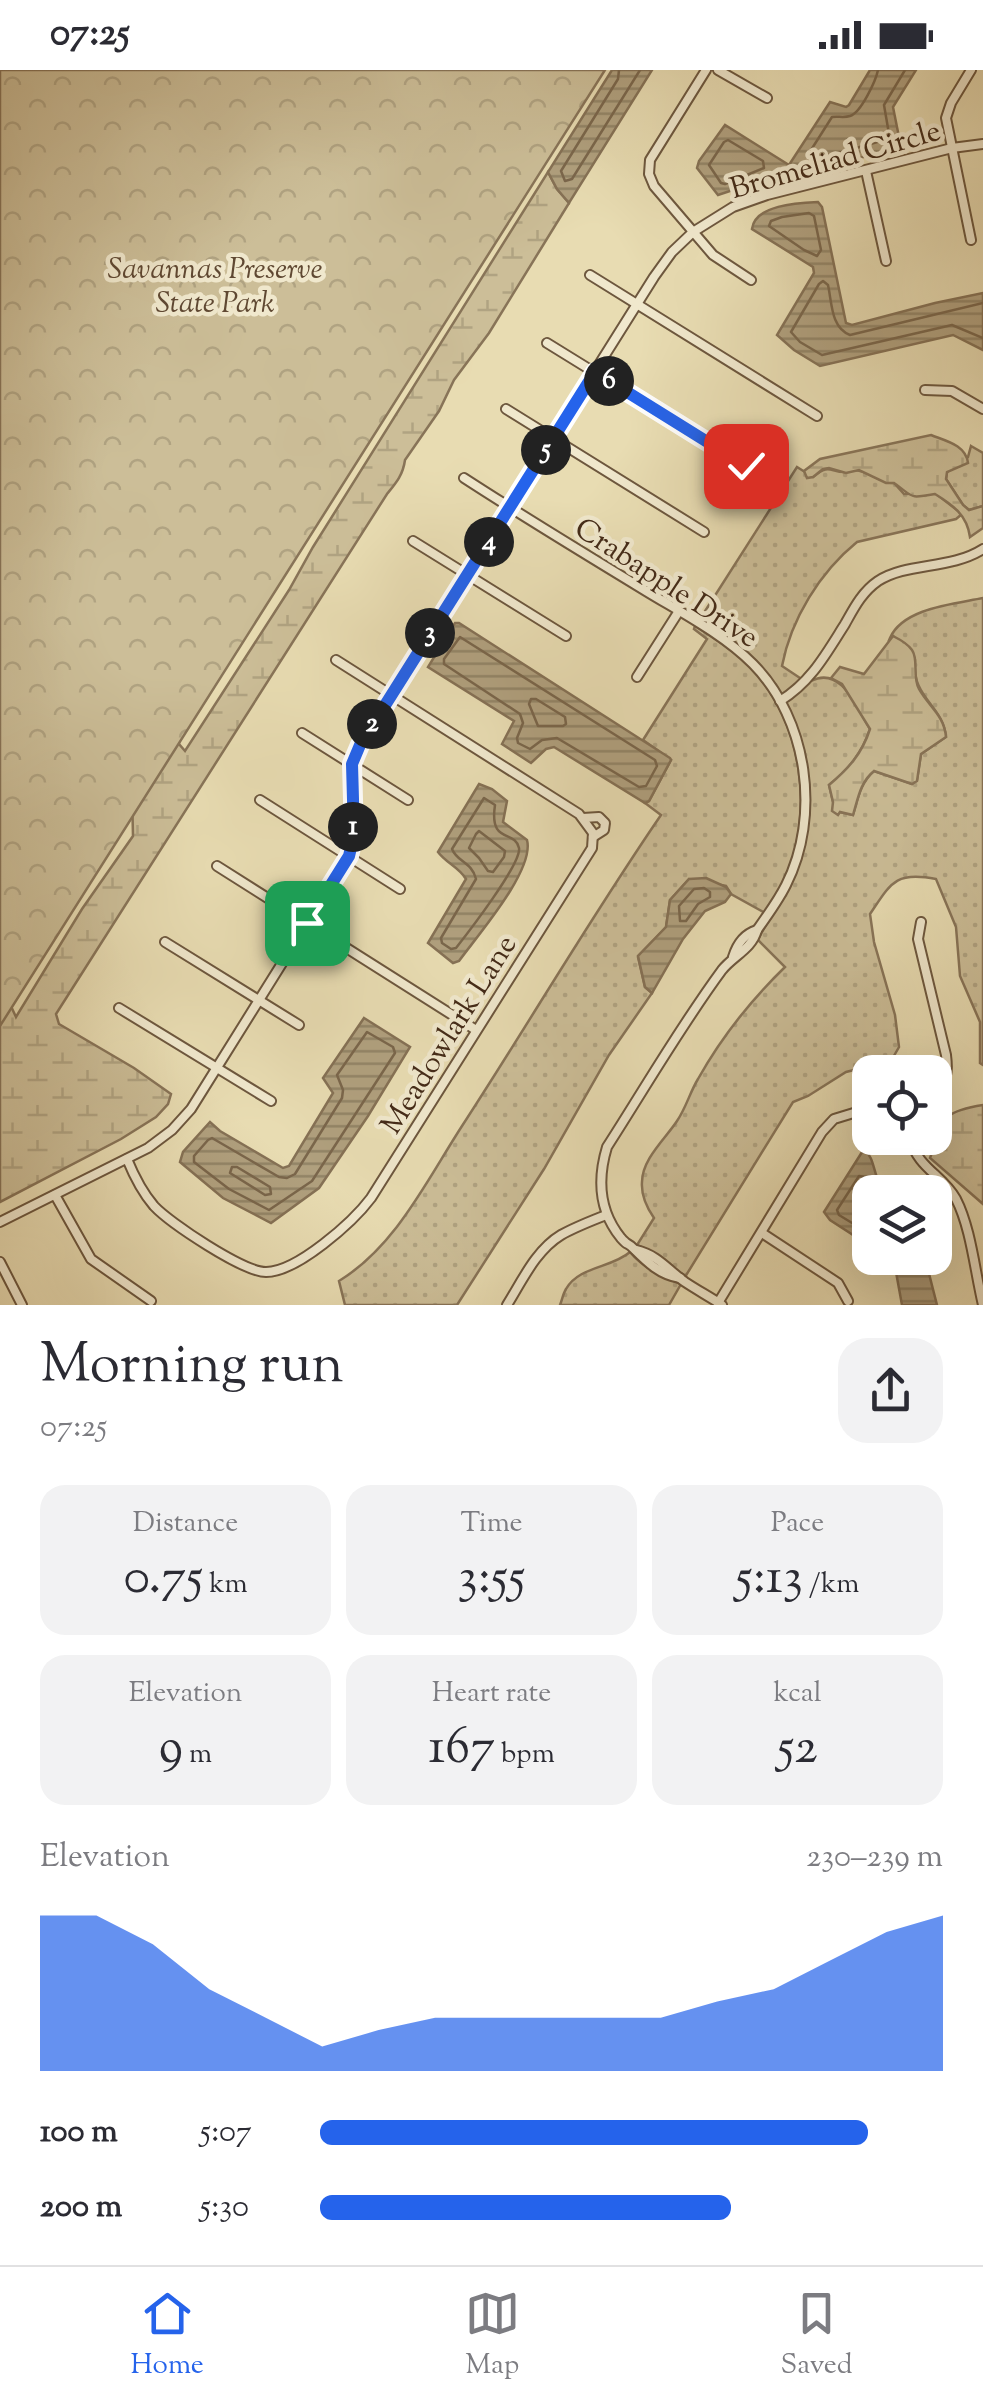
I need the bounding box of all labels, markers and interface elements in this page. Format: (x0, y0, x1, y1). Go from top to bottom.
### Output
text: 07:25 (50, 8, 130, 62)
street label: Bromeliad Circle (725, 111, 946, 212)
park label: Savannas Preserve State Park (108, 249, 322, 326)
pin: 6 (584, 356, 634, 406)
text: 6 (602, 361, 616, 401)
pin (704, 424, 789, 509)
pin: 5 (521, 425, 571, 475)
text: 5 (541, 430, 551, 470)
icon: check (719, 439, 774, 494)
street label: Crabapple Drive (565, 508, 766, 660)
pin: 4 (464, 517, 514, 567)
text: 4 (482, 522, 496, 562)
pin: 3 (405, 608, 455, 658)
text: 3 (424, 613, 436, 653)
pin: 2 (347, 699, 397, 749)
text: 2 (365, 704, 379, 744)
pin: 1 (328, 802, 378, 852)
text: 1 (348, 807, 358, 847)
pin (265, 881, 350, 966)
icon: arrive (280, 896, 335, 951)
street label: Meadowlark Lane (371, 927, 529, 1143)
map controls (852, 1055, 952, 1275)
button: locate (852, 1055, 952, 1155)
button: layers (852, 1175, 952, 1275)
text: Morning run (40, 1328, 344, 1407)
button: share (838, 1338, 943, 1443)
text: 07:25 (40, 1405, 107, 1451)
text: Distance (133, 1504, 238, 1544)
text: Time (460, 1504, 523, 1544)
text: Pace (771, 1504, 824, 1544)
text: 0.75 (123, 1544, 203, 1616)
text: 3:55 (458, 1544, 525, 1616)
text: 5:13 (736, 1544, 803, 1616)
text: km (203, 1565, 248, 1605)
text: /km (803, 1565, 859, 1605)
text: Elevation (129, 1674, 242, 1714)
text: Heart rate (432, 1674, 551, 1714)
text: kcal (773, 1674, 822, 1714)
text: 9 (159, 1714, 183, 1786)
text: 167 (428, 1714, 495, 1786)
text: 52 (777, 1714, 818, 1786)
text: m (183, 1735, 212, 1775)
text: bpm (495, 1735, 555, 1775)
text: Elevation (40, 1835, 170, 1881)
text: 230–239 m (806, 1835, 943, 1881)
text: 100 m (40, 2110, 118, 2156)
text: 5:07 (200, 2110, 252, 2156)
text: 200 m (40, 2185, 122, 2231)
text: 5:30 (200, 2185, 249, 2231)
tab: Home (130, 2286, 204, 2386)
tab: Map (465, 2286, 520, 2386)
tab: Saved (781, 2286, 853, 2386)

